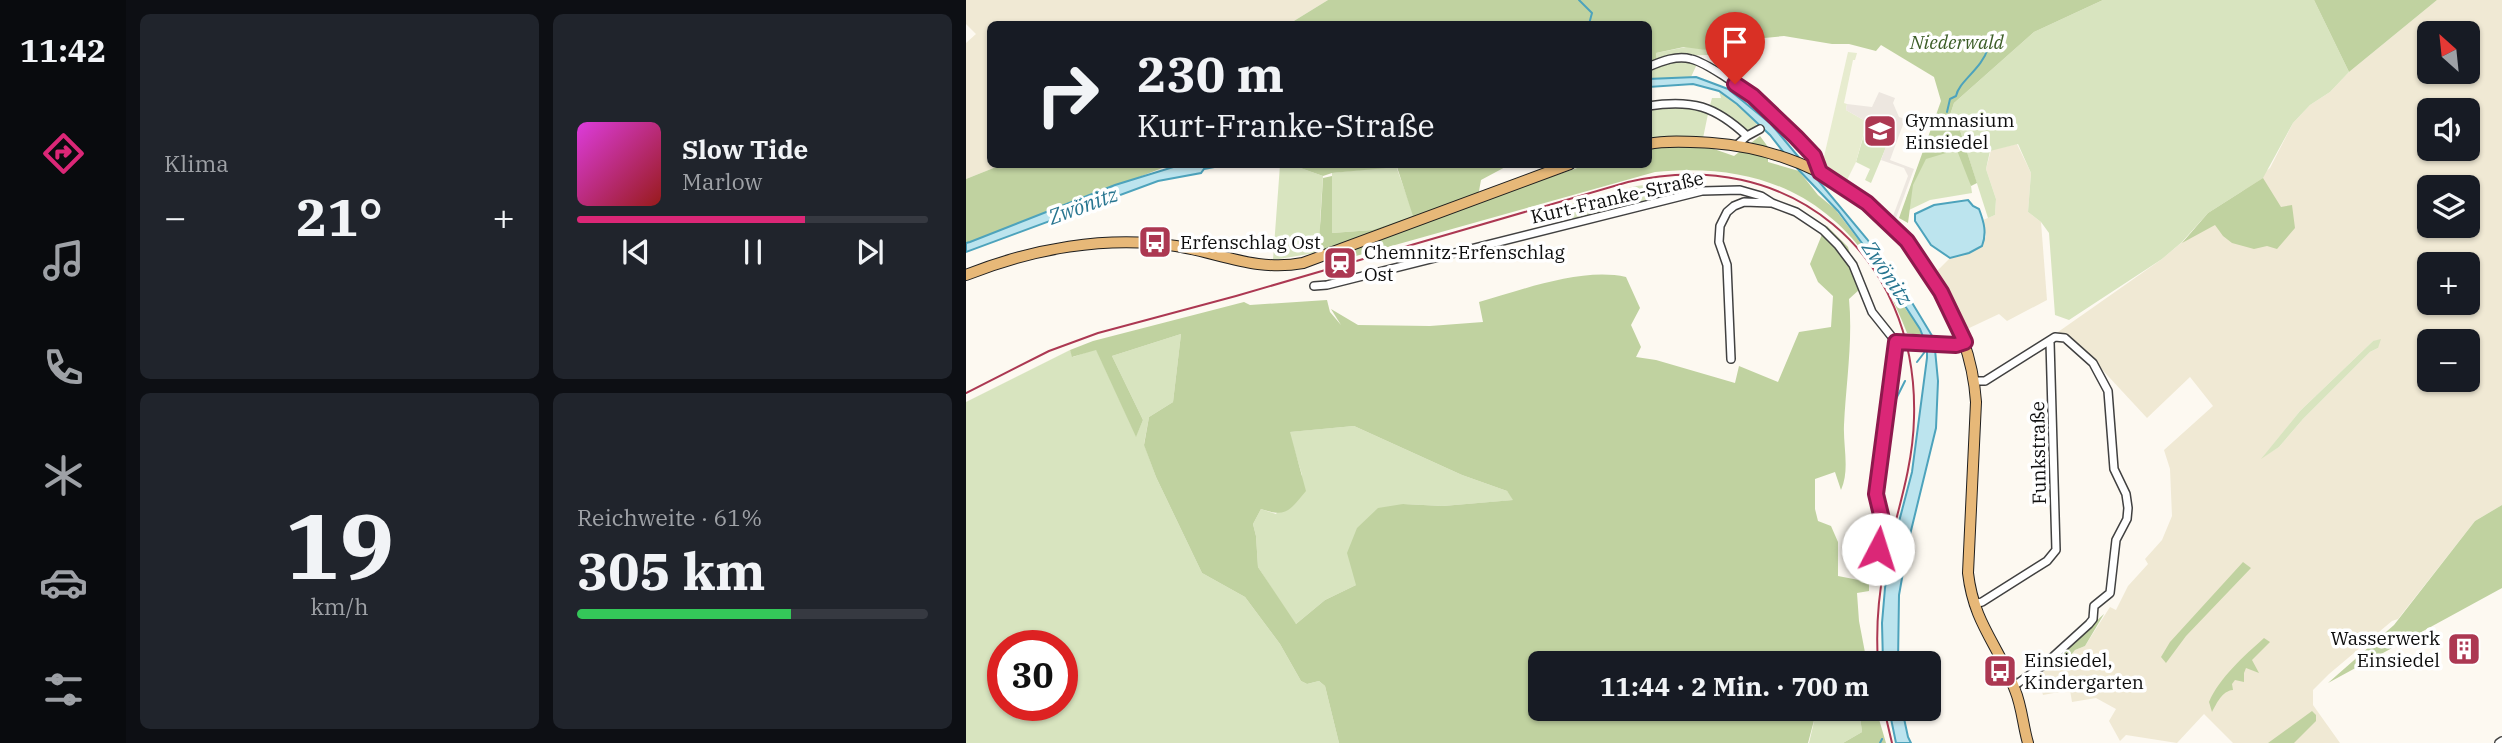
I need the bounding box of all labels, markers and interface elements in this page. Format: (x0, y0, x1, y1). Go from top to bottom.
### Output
pin (1705, 12.0, 1765, 84)
north arrow (2417, 21, 2480, 84)
map controls (2417, 21, 2480, 392)
icon: arrive (1716, 23, 1754, 61)
text: 11:42 (20, 29, 106, 71)
park label: Niederwald (1909, 30, 2005, 54)
text: 230 m (1137, 42, 1284, 105)
icon: right (1022, 49, 1113, 140)
button: sound (2417, 98, 2480, 161)
text: Kurt-Franke-Straße (1137, 104, 1435, 146)
place label: Gymnasium Einsiedel (1905, 108, 2015, 154)
school or university icon: Gymnasium Einsiedel (1861, 112, 1899, 150)
icon: directions (39, 129, 88, 178)
text: Slow Tide (682, 132, 808, 166)
text: Klima (164, 148, 229, 178)
street label: Kurt-Franke-Straße (1528, 165, 1706, 229)
text: Marlow (682, 166, 762, 196)
button: layers (2417, 175, 2480, 238)
water label: Zwönitz (1043, 179, 1122, 231)
text: 21° (296, 183, 383, 250)
text: − (164, 192, 187, 241)
text: + (492, 192, 515, 241)
bus stop icon: Erfenschlag Ost (1136, 223, 1174, 261)
place label: Erfenschlag Ost (1180, 230, 1321, 254)
icon: previous (617, 233, 655, 271)
icon: pause (734, 233, 772, 271)
icon: next (851, 233, 889, 271)
water label: Zwönitz (1856, 234, 1920, 310)
icon: music (39, 236, 88, 285)
place label: Chemnitz-Erfenschlag Ost (1364, 240, 1566, 286)
station icon: Chemnitz-Erfenschlag Ost (1321, 244, 1359, 282)
button: + (2417, 252, 2480, 315)
button: − (2417, 329, 2480, 392)
icon: phone (39, 343, 88, 392)
street label: Funkstraße (2025, 401, 2051, 505)
icon: climate (39, 451, 88, 500)
text: 19 (285, 486, 394, 604)
text: Reichweite · 61% (577, 502, 762, 532)
position arrow (1841, 512, 1915, 586)
text: 305 km (577, 537, 766, 604)
icon: car (39, 558, 88, 607)
text: km/h (310, 591, 369, 621)
place label: Wasserwerk Einsiedel (2330, 626, 2440, 672)
speed limit sign: 30 (987, 630, 1078, 721)
building icon: Wasserwerk Einsiedel (2445, 630, 2483, 668)
place label: Einsiedel, Kindergarten (2024, 648, 2144, 694)
bus stop icon: Einsiedel, Kindergarten (1981, 652, 2019, 690)
icon: filters (39, 665, 88, 714)
text: 11:44 · 2 Min. · 700 m (1600, 669, 1869, 703)

